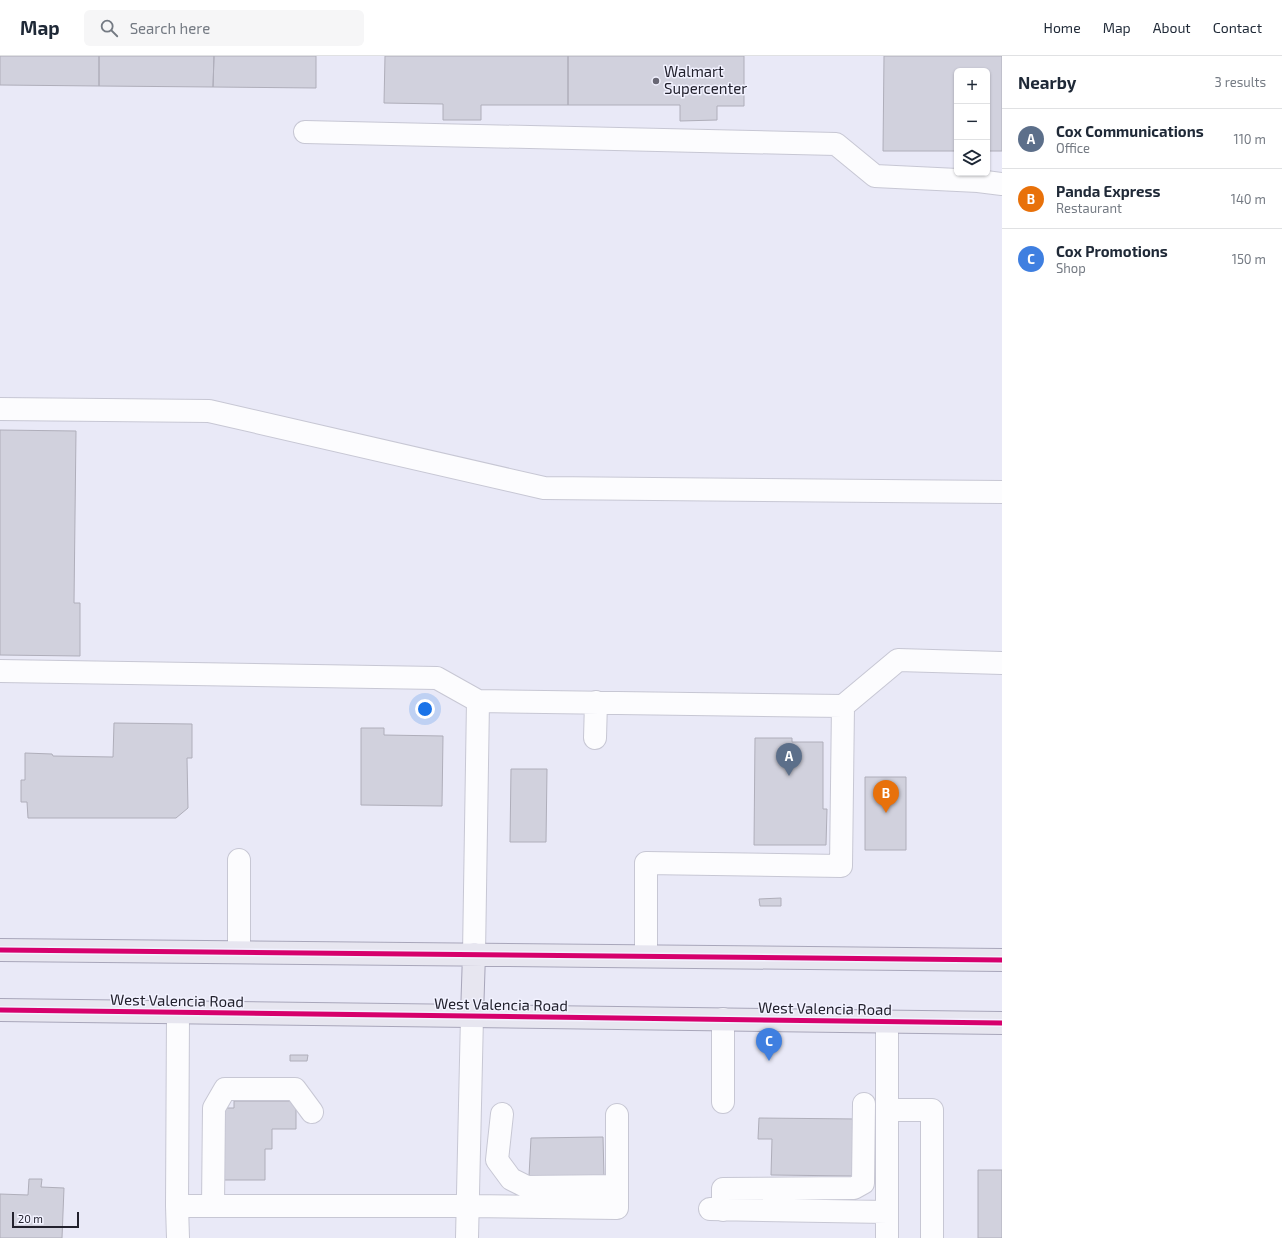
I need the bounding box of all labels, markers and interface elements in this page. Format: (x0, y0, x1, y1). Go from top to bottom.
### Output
search box (84, 10, 364, 46)
text: Map (20, 16, 60, 39)
icon: search (98, 17, 120, 39)
text: Search here (130, 19, 210, 37)
text: Home (1044, 19, 1081, 36)
text: Map (1103, 19, 1131, 36)
text: About (1153, 19, 1191, 36)
text: Contact (1213, 19, 1262, 36)
place label: Walmart Supercenter (664, 62, 747, 97)
map controls (954, 68, 990, 176)
button: + (954, 68, 990, 104)
text: Nearby (1018, 72, 1076, 92)
text: 3 results (1215, 74, 1266, 90)
marker: Walmart Supercenter (651, 76, 661, 86)
button: − (954, 104, 990, 140)
text: Cox Communications (1056, 122, 1204, 140)
text: A (1027, 131, 1035, 147)
text: 110 m (1234, 131, 1266, 147)
button: layers (954, 140, 990, 176)
text: Office (1056, 140, 1090, 156)
text: Panda Express (1056, 182, 1160, 200)
text: B (1027, 191, 1035, 207)
text: 140 m (1231, 191, 1266, 207)
text: Restaurant (1056, 200, 1122, 216)
text: Cox Promotions (1056, 242, 1168, 260)
text: C (1027, 251, 1035, 267)
text: 150 m (1232, 251, 1266, 267)
text: Shop (1056, 260, 1086, 276)
your location (415, 699, 435, 719)
pin: A (776, 743, 802, 776)
pin: B (873, 780, 899, 813)
street label: West Valencia Road (110, 990, 244, 1010)
street label: West Valencia Road (434, 994, 568, 1014)
street label: West Valencia Road (758, 998, 892, 1018)
pin: C (756, 1028, 782, 1061)
scale bar (12, 1210, 79, 1229)
text: 20 m (18, 1212, 43, 1225)

